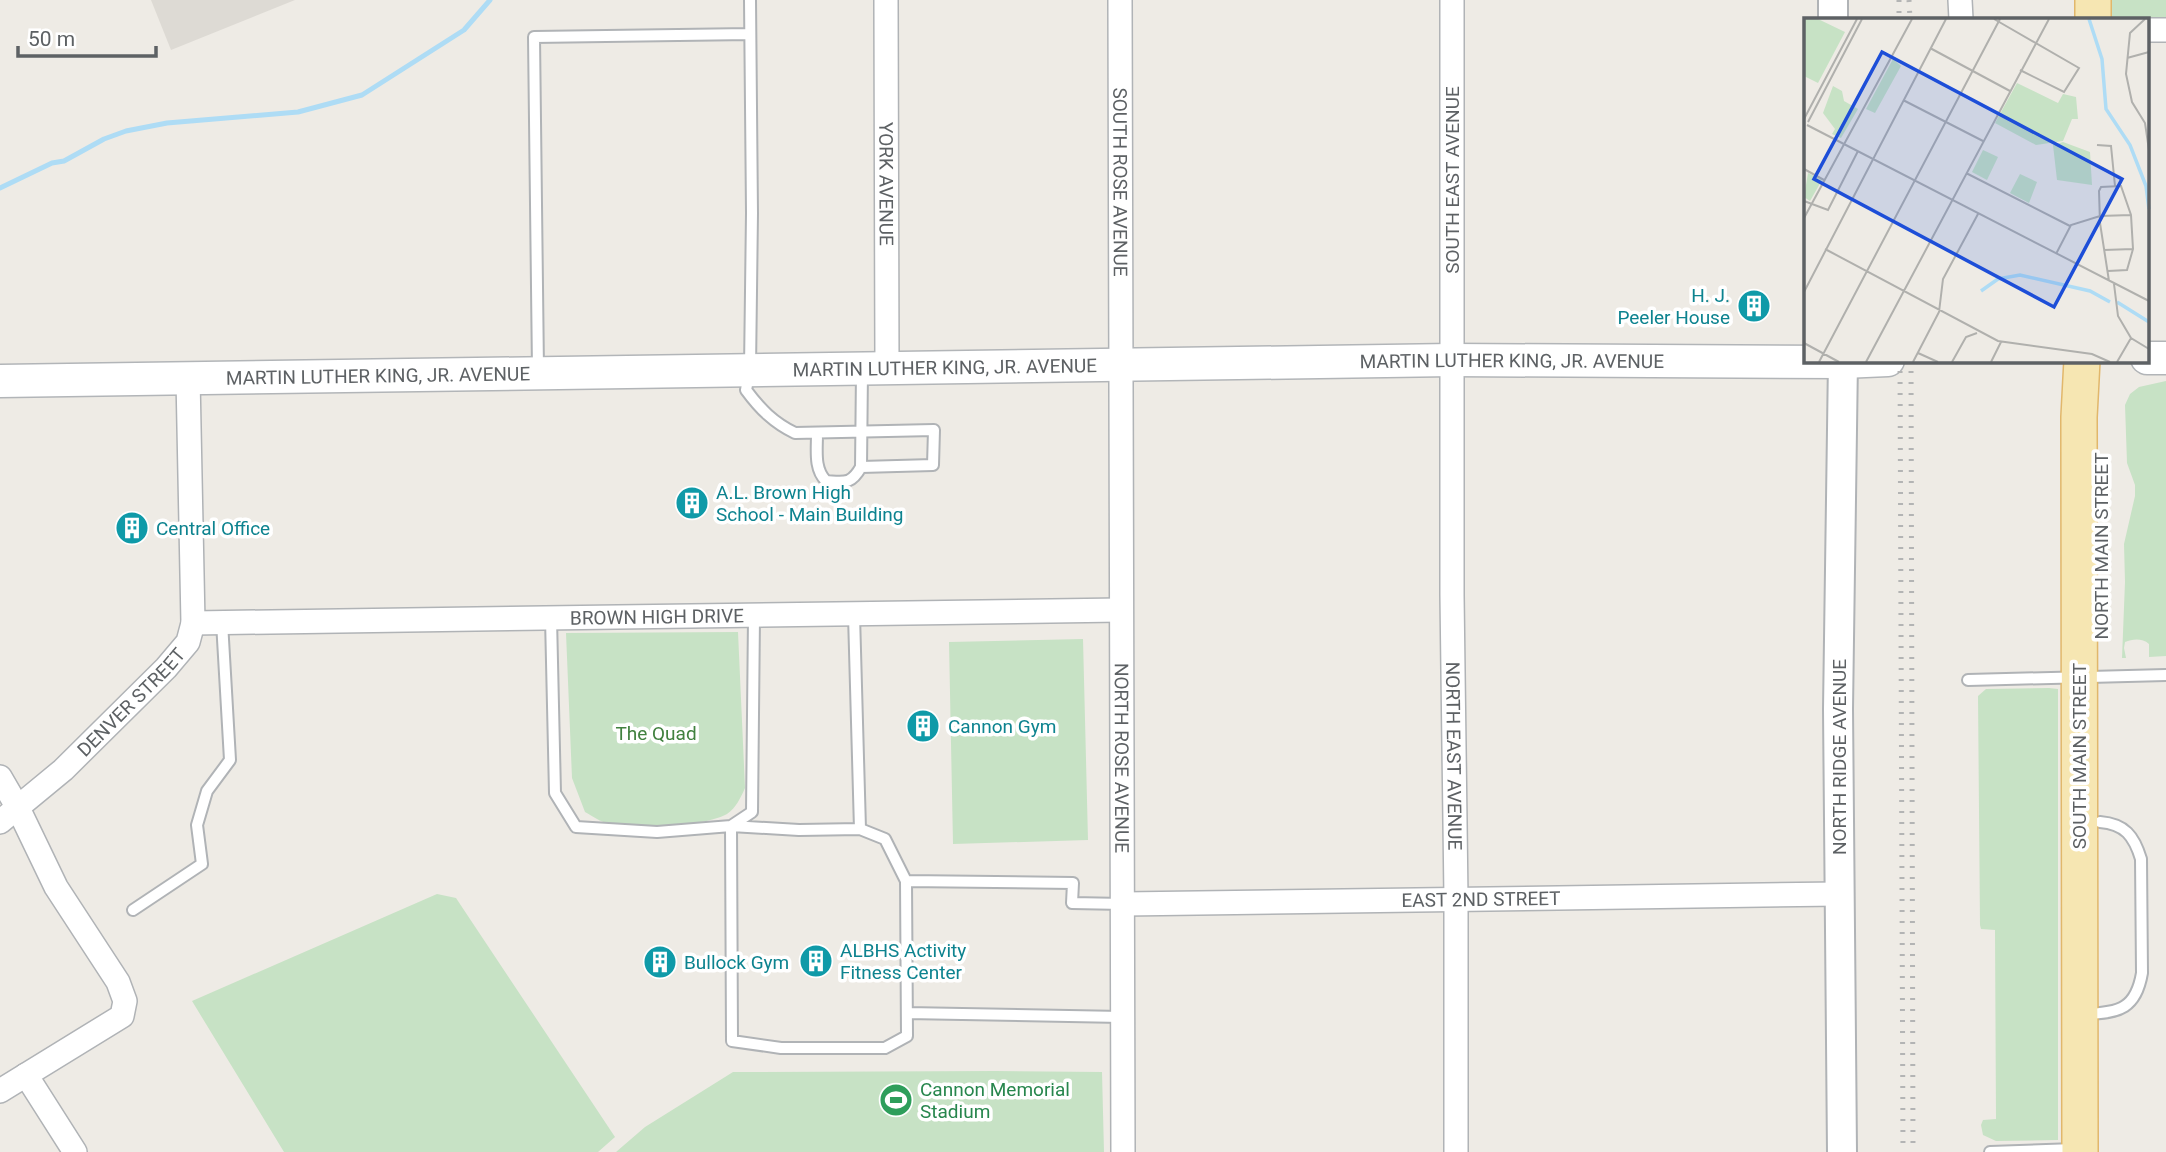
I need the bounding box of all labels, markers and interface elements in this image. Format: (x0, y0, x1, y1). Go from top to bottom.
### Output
scale bar (18, 14, 156, 58)
inset map (1804, 18, 2148, 362)
text: 50 m (28, 27, 75, 51)
street label: SOUTH EAST AVENUE (1441, 86, 1464, 274)
street label: SOUTH ROSE AVENUE (1108, 87, 1132, 277)
street label: YORK AVENUE (874, 122, 898, 246)
place label: H. J. Peeler House (1617, 284, 1730, 329)
building icon: H. J. Peeler House (1735, 287, 1773, 325)
street label: MARTIN LUTHER KING, JR. AVENUE (1360, 349, 1664, 373)
street label: MARTIN LUTHER KING, JR. AVENUE (793, 354, 1097, 382)
street label: MARTIN LUTHER KING, JR. AVENUE (226, 362, 531, 390)
street label: NORTH MAIN STREET (2090, 452, 2113, 640)
place label: A.L. Brown High School - Main Building (716, 481, 903, 526)
building icon: A.L. Brown High School - Main Building (673, 484, 711, 522)
building icon: Central Office (113, 509, 151, 547)
place label: Central Office (156, 517, 270, 540)
street label: BROWN HIGH DRIVE (570, 604, 744, 630)
street label: DENVER STREET (73, 643, 190, 761)
street label: NORTH RIDGE AVENUE (1828, 659, 1851, 855)
street label: NORTH EAST AVENUE (1441, 662, 1466, 851)
street label: NORTH ROSE AVENUE (1110, 663, 1133, 853)
street label: SOUTH MAIN STREET (2068, 663, 2091, 849)
building icon: Cannon Gym (904, 707, 942, 745)
place label: Cannon Gym (948, 715, 1056, 738)
park label: The Quad (615, 722, 697, 745)
street label: EAST 2ND STREET (1401, 887, 1561, 912)
place label: ALBHS Activity Fitness Center (840, 939, 966, 984)
building icon: ALBHS Activity Fitness Center (797, 942, 835, 980)
building icon: Bullock Gym (641, 943, 679, 981)
place label: Bullock Gym (684, 951, 789, 974)
place label: Cannon Memorial Stadium (920, 1078, 1070, 1123)
sports icon: Cannon Memorial Stadium (877, 1081, 915, 1119)

